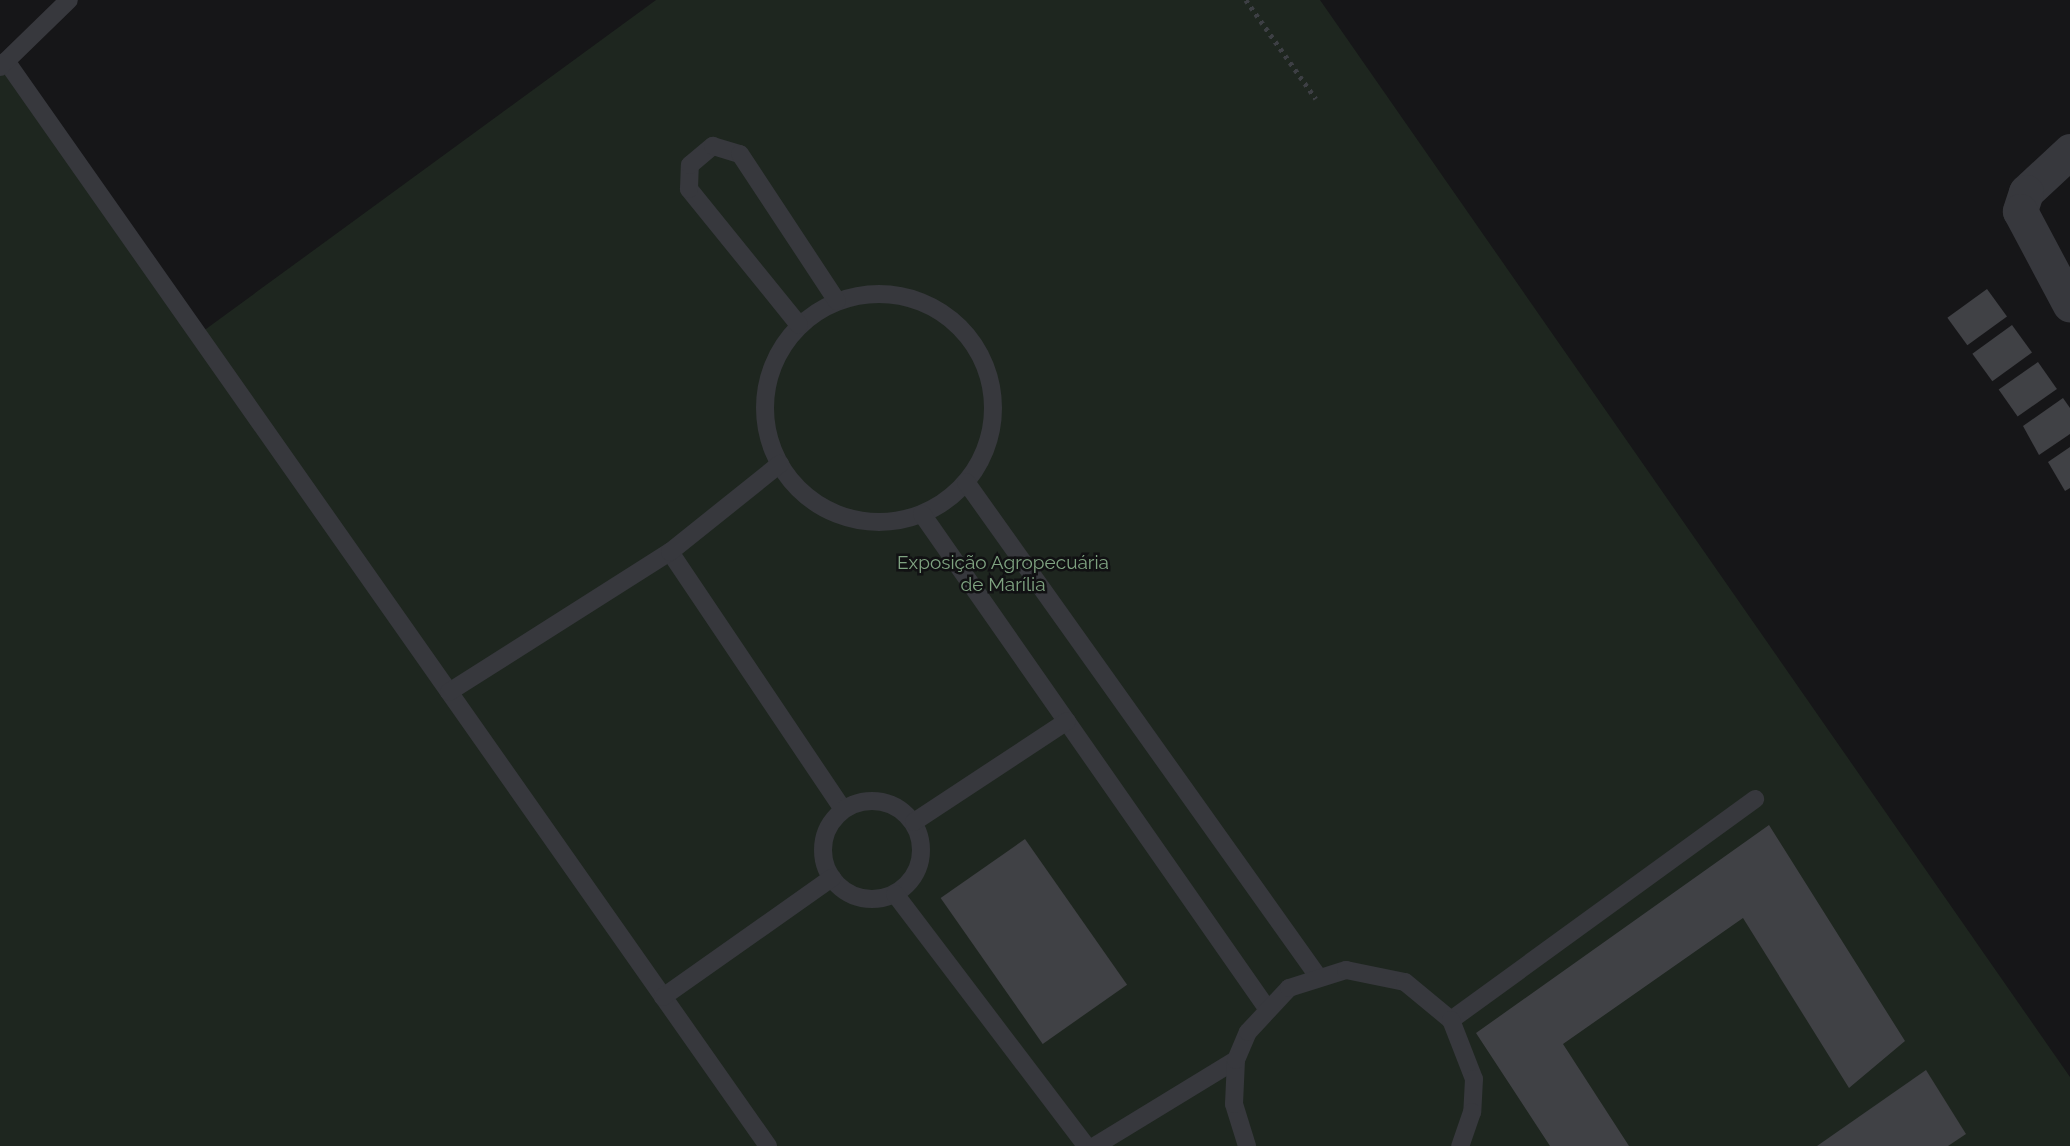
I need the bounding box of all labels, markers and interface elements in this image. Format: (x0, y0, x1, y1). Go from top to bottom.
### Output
park label: Exposição Agropecuária de Marília (897, 552, 1109, 596)

